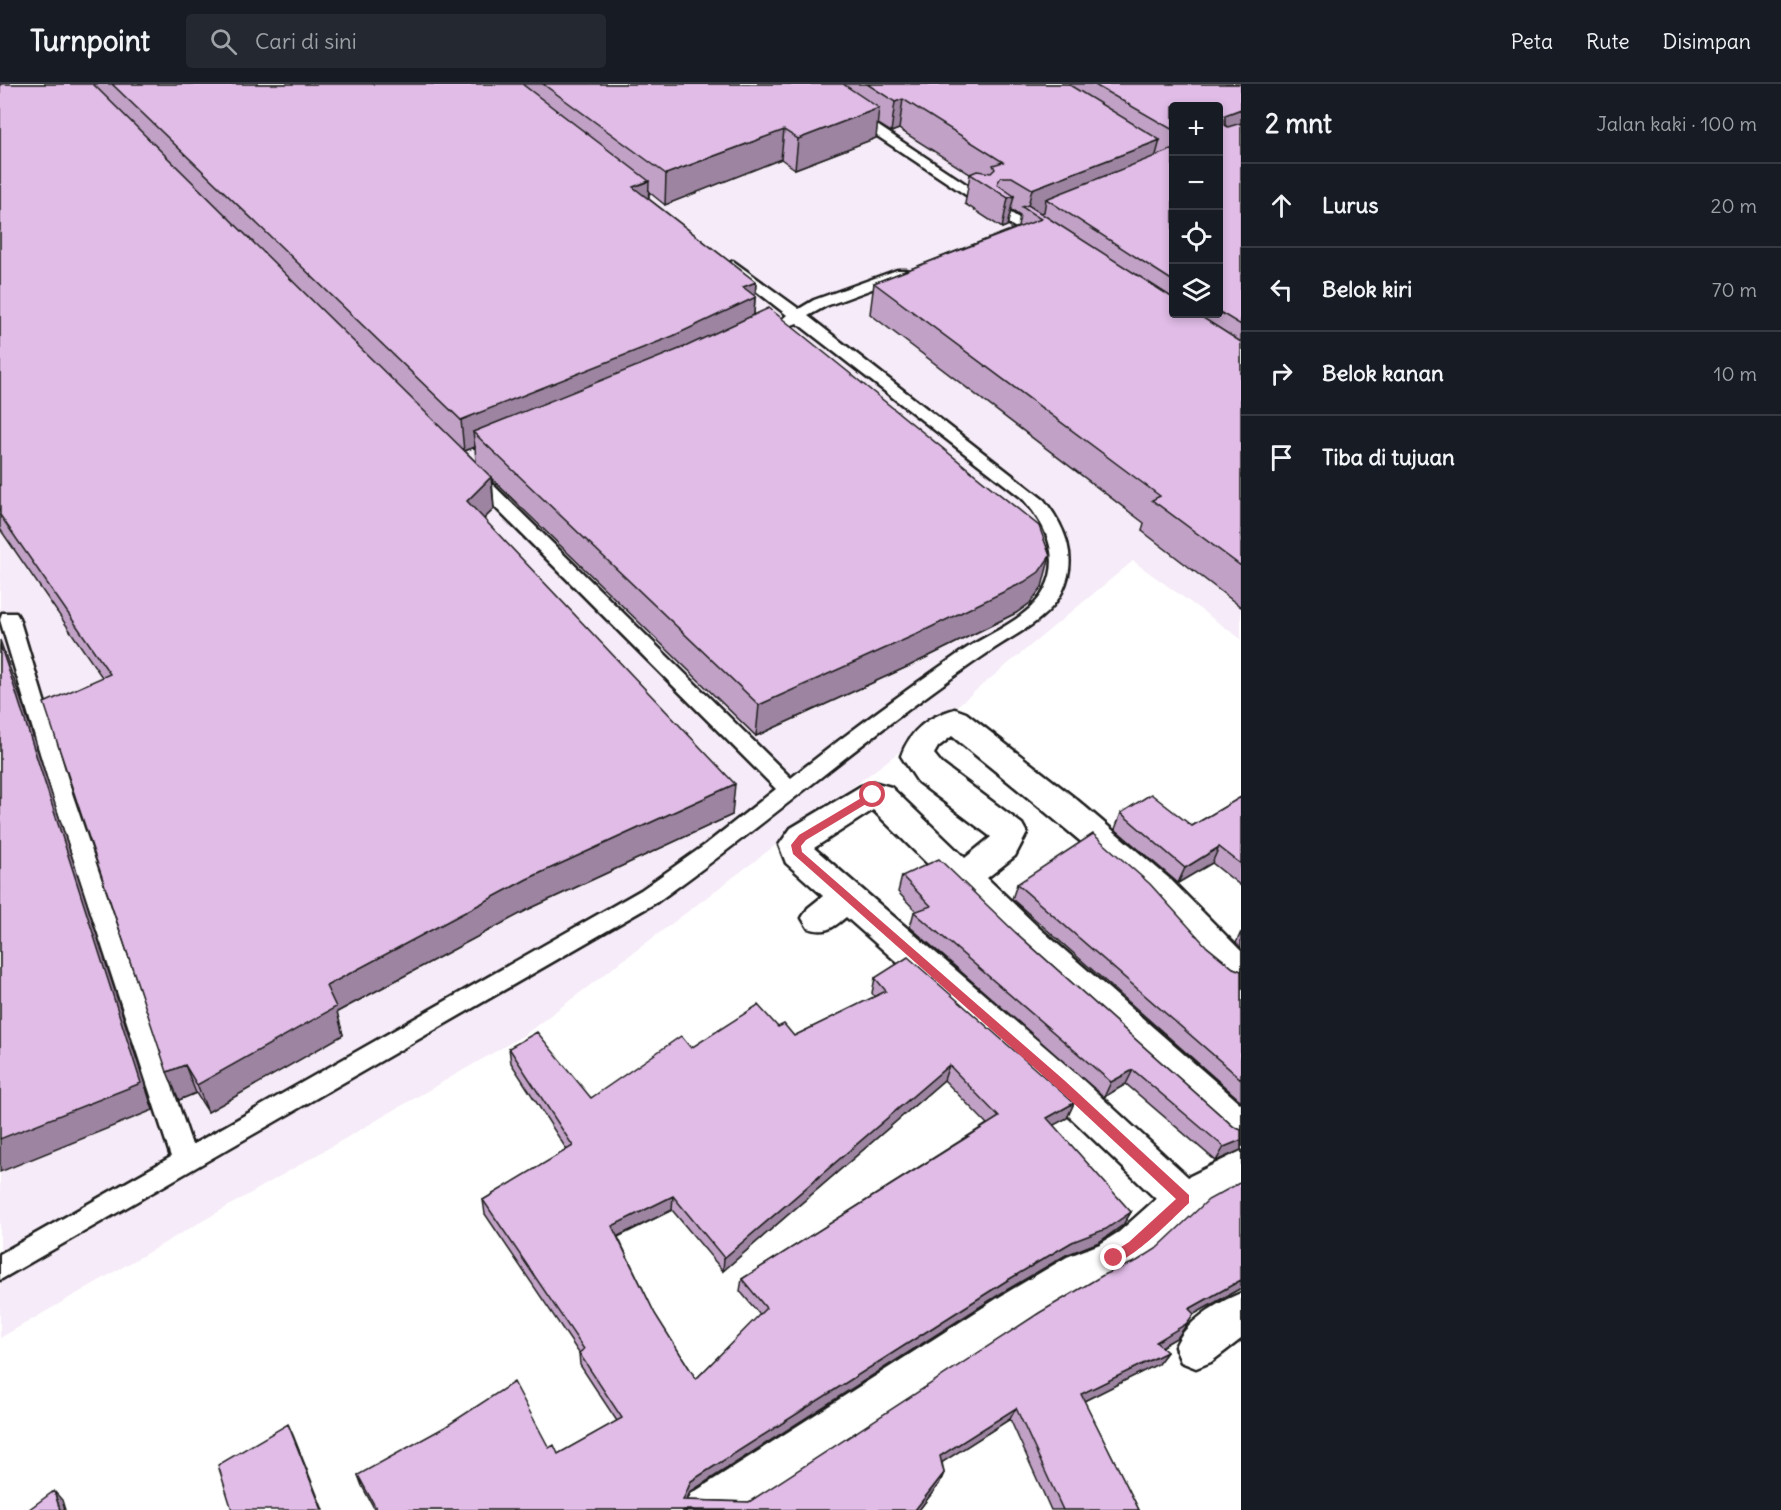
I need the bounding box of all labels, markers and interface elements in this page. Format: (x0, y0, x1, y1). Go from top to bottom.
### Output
search box (186, 14, 606, 68)
text: Turnpoint (30, 23, 150, 59)
icon: search (207, 25, 240, 58)
text: Cari di sini (255, 27, 357, 55)
text: Peta (1511, 28, 1553, 55)
text: Rute (1586, 28, 1630, 55)
text: Disimpan (1663, 28, 1751, 55)
map controls (1169, 102, 1223, 318)
button: + (1169, 102, 1223, 156)
text: 2 mnt (1265, 107, 1332, 140)
text: Jalan kaki · 100 m (1597, 111, 1757, 136)
button: − (1169, 156, 1223, 210)
icon: ahead (1265, 189, 1298, 222)
text: Lurus (1322, 191, 1378, 219)
text: 20 m (1711, 193, 1757, 218)
button: locate (1169, 210, 1223, 264)
button: layers (1169, 264, 1223, 318)
icon: left (1265, 273, 1298, 306)
text: Belok kiri (1322, 275, 1412, 303)
text: 70 m (1712, 277, 1757, 302)
icon: right (1265, 357, 1298, 390)
text: Belok kanan (1322, 359, 1444, 387)
text: 10 m (1714, 361, 1757, 386)
icon: arrive (1265, 441, 1298, 474)
text: Tiba di tujuan (1322, 443, 1455, 471)
route start (859, 781, 885, 807)
route end (1100, 1244, 1126, 1270)

